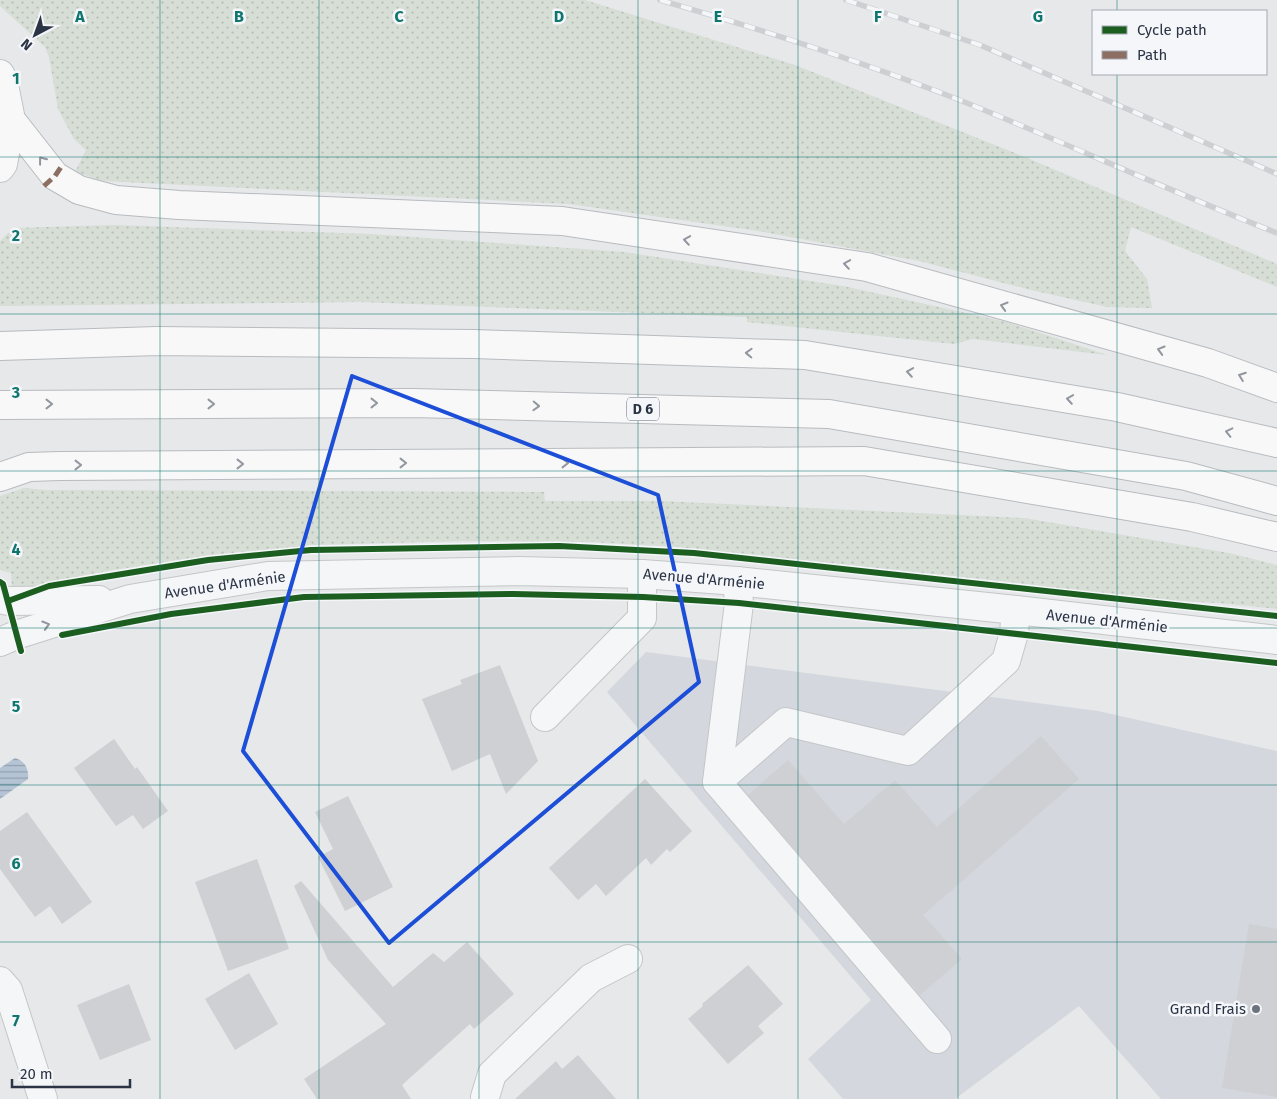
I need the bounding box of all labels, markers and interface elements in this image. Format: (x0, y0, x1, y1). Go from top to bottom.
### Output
text: A (74, 7, 85, 26)
text: B (234, 7, 244, 26)
text: C (394, 7, 404, 26)
text: D (554, 7, 564, 26)
text: E (714, 7, 722, 26)
text: F (874, 7, 882, 26)
text: G (1033, 7, 1043, 26)
north arrow (10, 10, 60, 60)
legend (1092, 10, 1267, 75)
text: Cycle path (1137, 21, 1207, 39)
text: N (18, 35, 36, 54)
text: Path (1137, 46, 1167, 64)
text: 1 (12, 69, 20, 88)
one-way arrow (39, 156, 48, 166)
text: 2 (12, 226, 20, 245)
one-way arrow (682, 235, 690, 246)
one-way arrow (843, 260, 852, 270)
one-way arrow (1000, 301, 1009, 312)
one-way arrow (1157, 346, 1165, 356)
one-way arrow (745, 348, 752, 358)
one-way arrow (906, 368, 914, 378)
one-way arrow (1239, 372, 1247, 382)
text: 3 (11, 383, 20, 402)
one-way arrow (1066, 394, 1074, 405)
one-way arrow (370, 398, 378, 408)
road number: D 6 (627, 398, 659, 420)
one-way arrow (45, 399, 53, 410)
one-way arrow (208, 399, 215, 409)
one-way arrow (532, 401, 540, 411)
one-way arrow (1225, 427, 1234, 438)
one-way arrow (561, 457, 569, 468)
one-way arrow (399, 458, 407, 469)
one-way arrow (236, 459, 244, 469)
one-way arrow (74, 460, 82, 470)
text: 4 (11, 540, 21, 559)
street label: Avenue d'Arménie (642, 565, 766, 593)
street label: Avenue d'Arménie (163, 568, 287, 602)
street label: Avenue d'Arménie (1045, 606, 1169, 636)
one-way arrow (41, 621, 49, 631)
text: 5 (12, 697, 21, 716)
text: 6 (11, 854, 21, 873)
place label: Grand Frais (1170, 1000, 1246, 1018)
marker: Grand Frais (1250, 1003, 1262, 1015)
text: 7 (12, 1011, 20, 1030)
scale bar (12, 1056, 130, 1088)
text: 20 m (20, 1065, 53, 1083)

